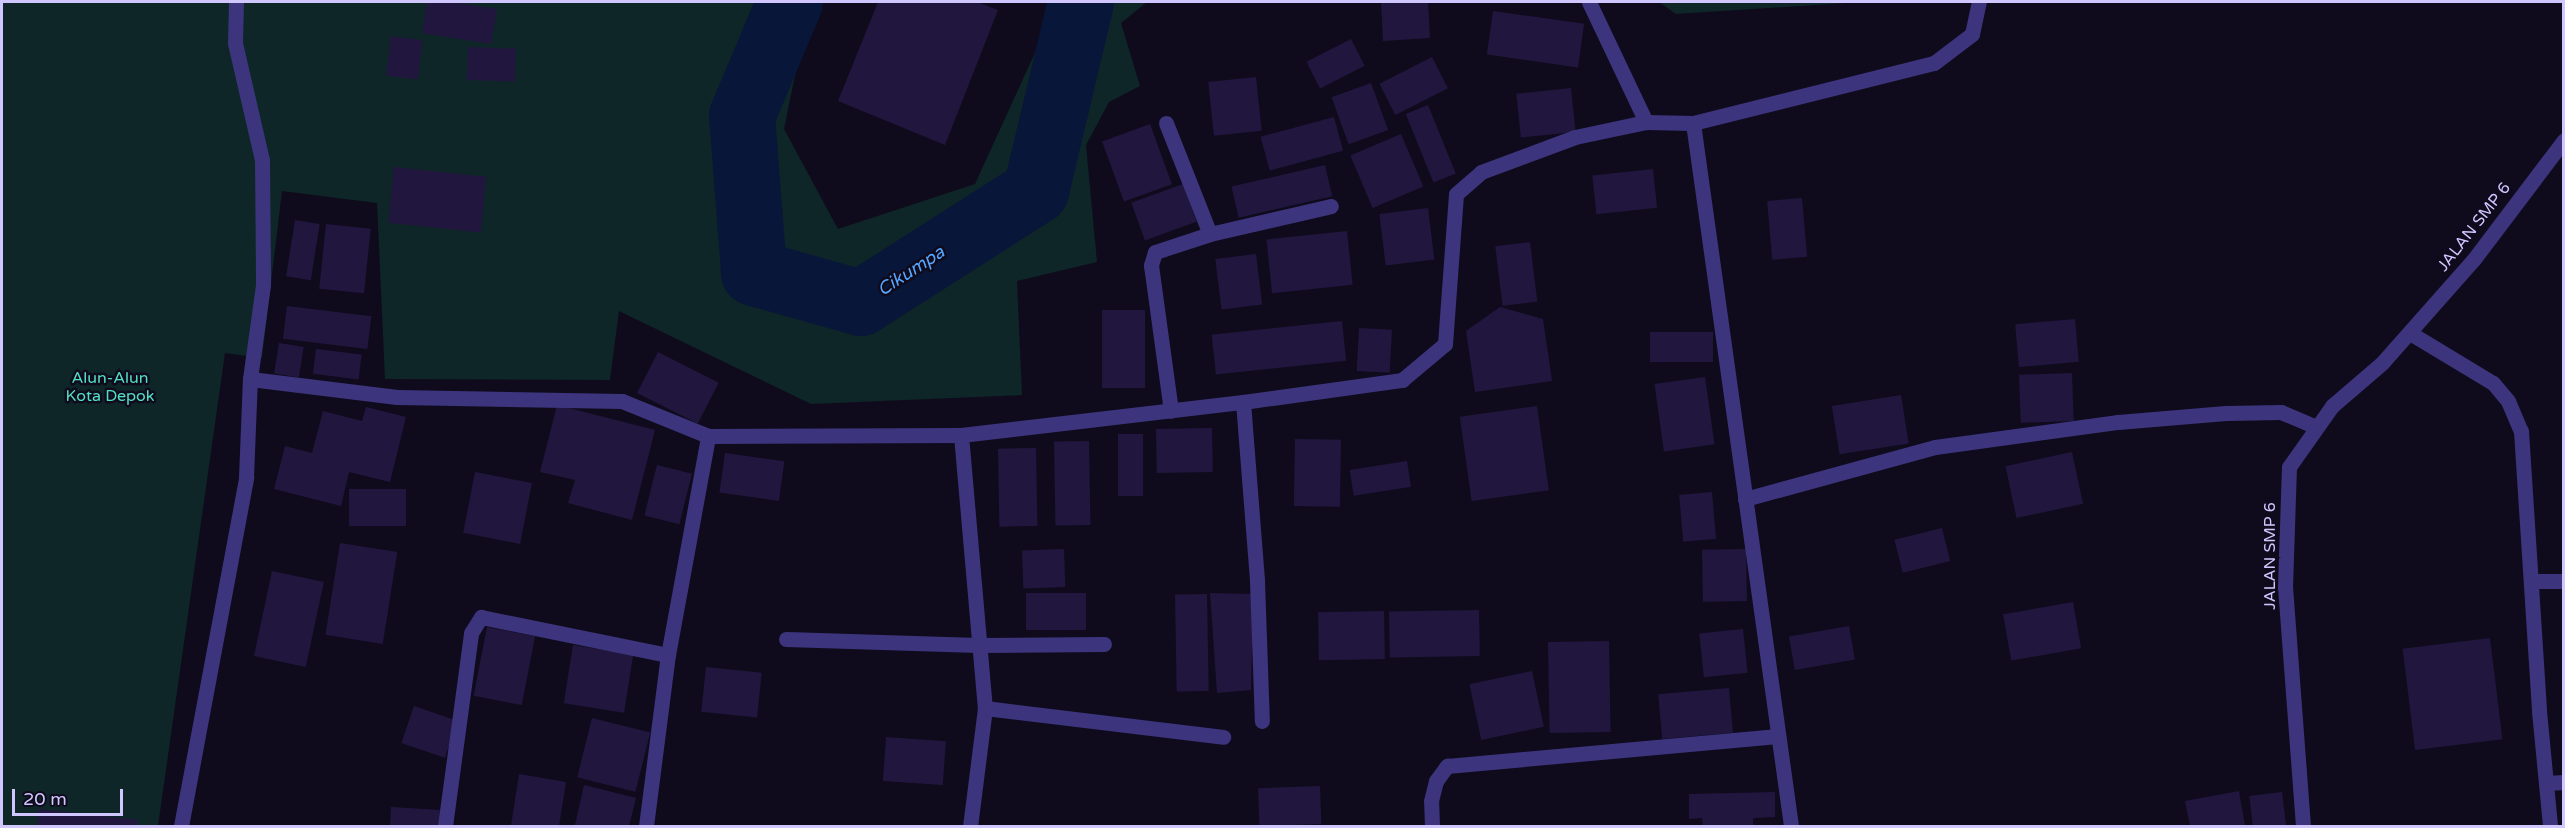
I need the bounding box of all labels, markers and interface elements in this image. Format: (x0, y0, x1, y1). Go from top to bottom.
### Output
street label: JALAN SMP 6 (2433, 179, 2515, 275)
water label: Cikumpa (873, 241, 949, 301)
park label: Alun-Alun Kota Depok (66, 368, 154, 406)
street label: JALAN SMP 6 (2260, 502, 2280, 610)
scale bar (15, 777, 126, 815)
text: 20 m (23, 788, 67, 810)

